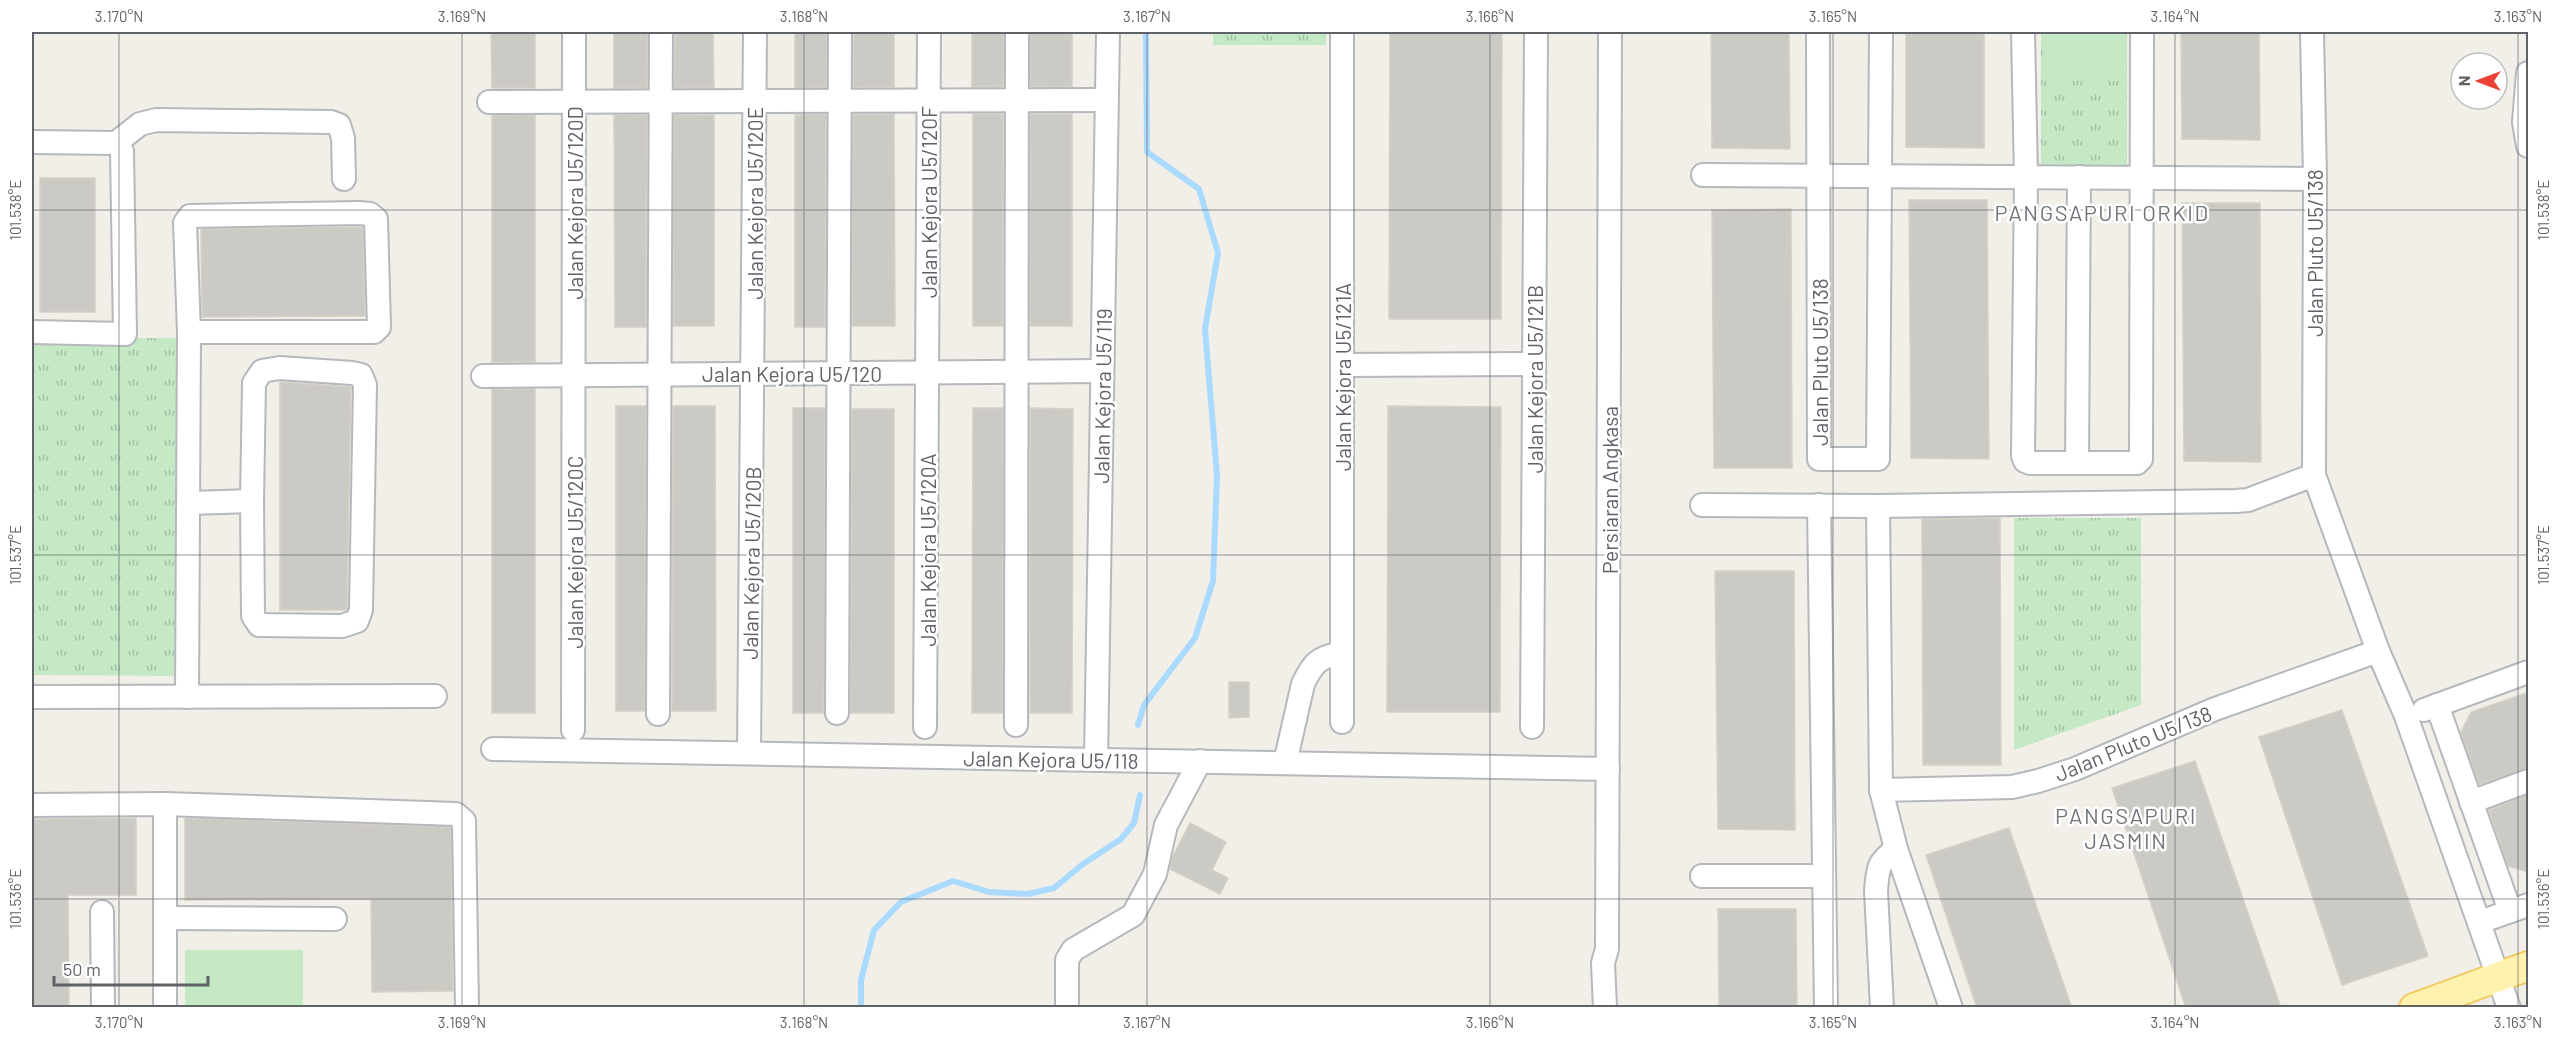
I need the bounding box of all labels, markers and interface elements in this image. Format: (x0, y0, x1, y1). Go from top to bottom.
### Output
text: 3.170°N (95, 7, 143, 25)
text: 3.169°N (438, 7, 486, 25)
text: 3.168°N (780, 7, 828, 25)
text: 3.167°N (1123, 7, 1171, 25)
text: 3.166°N (1466, 7, 1514, 25)
text: 3.165°N (1809, 7, 1857, 25)
text: 3.164°N (2151, 7, 2200, 25)
text: 3.163°N (2494, 7, 2542, 25)
north arrow (2449, 51, 2509, 111)
text: N (2454, 76, 2473, 86)
street label: Jalan Kejora U5/120D (562, 106, 587, 300)
street label: Jalan Kejora U5/120F (916, 106, 941, 298)
street label: Jalan Kejora U5/120E (742, 107, 767, 299)
street label: Jalan Pluto U5/138 (2302, 169, 2327, 337)
text: 101.538°E (6, 180, 24, 240)
text: 101.538°E (2534, 180, 2552, 240)
district label: PANGSAPURI ORKID (1994, 199, 2210, 225)
street label: Jalan Pluto U5/138 (1807, 278, 1832, 446)
street label: Jalan Kejora U5/121A (1330, 283, 1355, 471)
street label: Jalan Kejora U5/121B (1522, 285, 1547, 473)
street label: Jalan Kejora U5/119 (1088, 308, 1116, 484)
street label: Jalan Kejora U5/120 (702, 361, 882, 386)
street label: Persiaran Angkasa (1597, 406, 1622, 574)
street label: Jalan Kejora U5/120A (915, 453, 940, 646)
street label: Jalan Kejora U5/120C (562, 456, 587, 648)
street label: Jalan Kejora U5/120B (737, 466, 765, 660)
text: 101.537°E (6, 525, 24, 585)
text: 101.537°E (2534, 525, 2552, 585)
street label: Jalan Pluto U5/138 (2051, 700, 2215, 786)
street label: Jalan Kejora U5/118 (963, 745, 1139, 773)
district label: PANGSAPURI JASMIN (2055, 802, 2197, 853)
text: 101.536°E (6, 869, 24, 929)
text: 101.536°E (2534, 869, 2552, 929)
scale bar (54, 949, 208, 987)
text: 50 m (63, 958, 101, 980)
text: 3.170°N (95, 1013, 143, 1031)
text: 3.169°N (438, 1013, 486, 1031)
text: 3.168°N (780, 1013, 828, 1031)
text: 3.167°N (1123, 1013, 1171, 1031)
text: 3.166°N (1466, 1013, 1514, 1031)
text: 3.165°N (1809, 1013, 1857, 1031)
text: 3.164°N (2151, 1013, 2200, 1031)
text: 3.163°N (2494, 1013, 2542, 1031)

